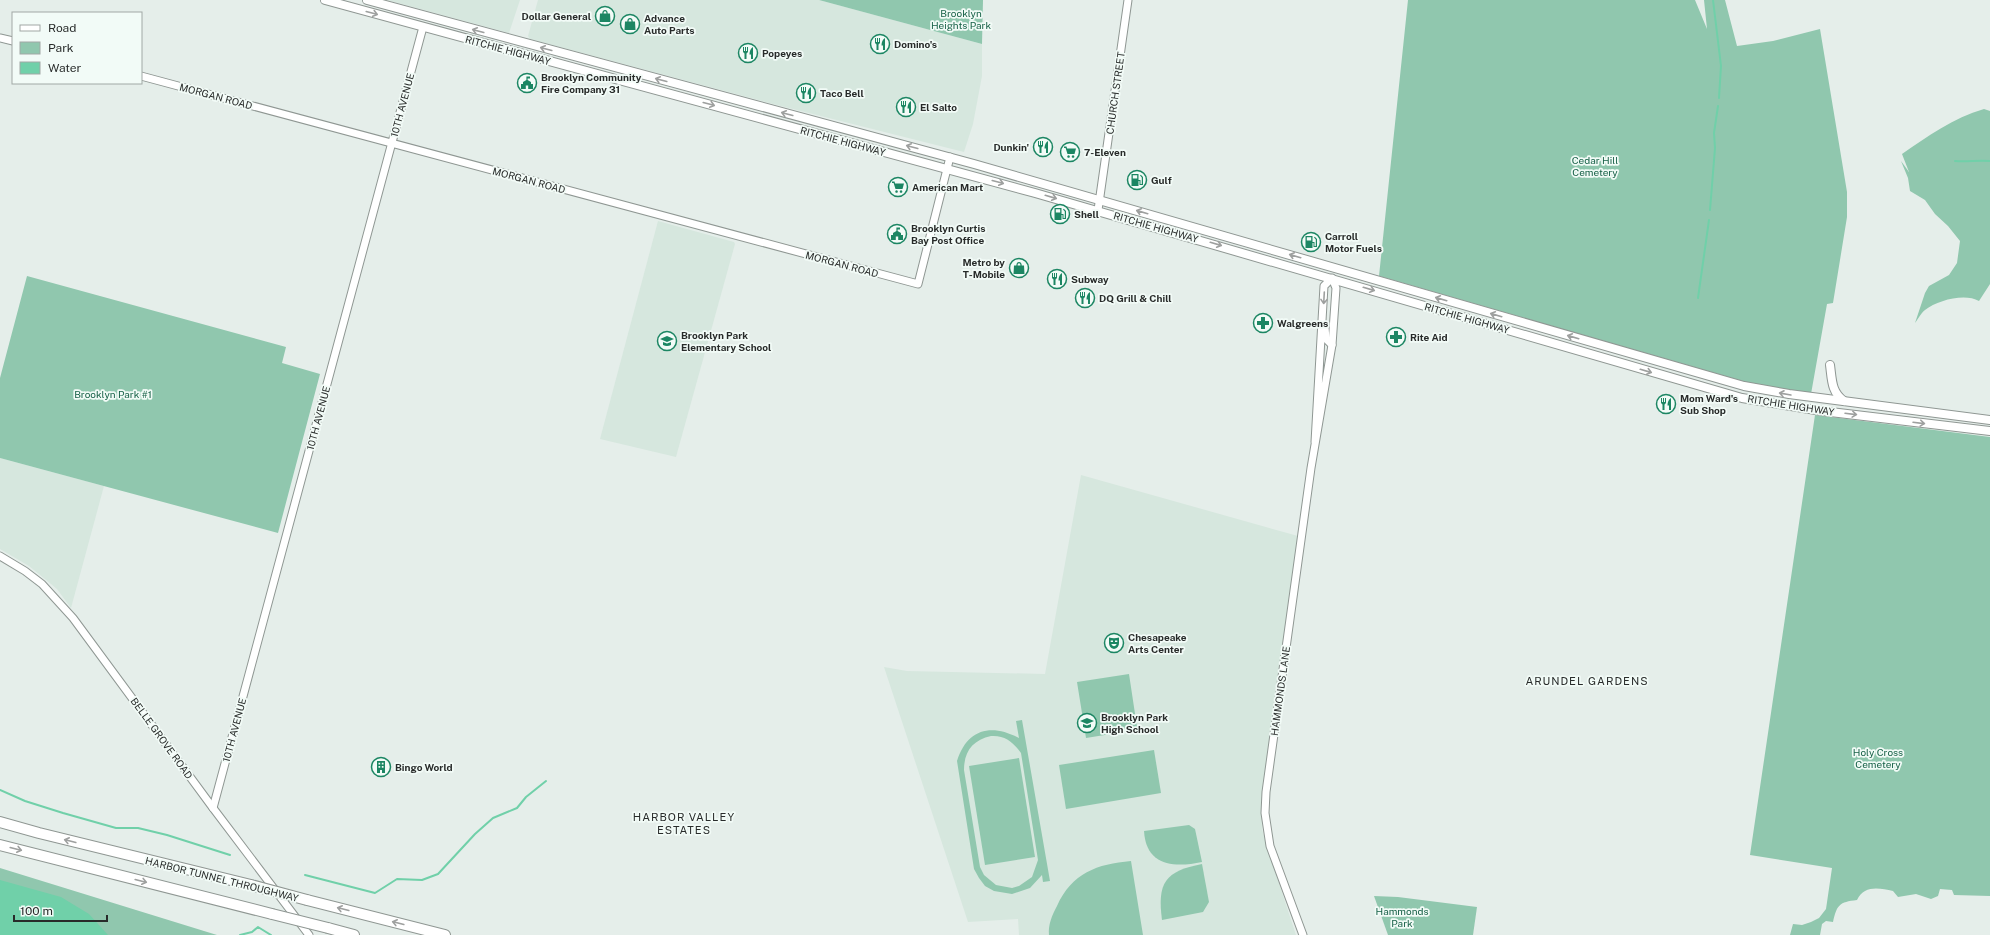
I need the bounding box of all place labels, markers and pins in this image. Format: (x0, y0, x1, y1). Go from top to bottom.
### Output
shop icon: Dollar General (594, 5, 616, 27)
place label: Dollar General (522, 10, 591, 22)
place label: Advance Auto Parts (644, 12, 695, 36)
shop icon: Advance Auto Parts (619, 13, 641, 35)
restaurant icon: Domino's (869, 33, 891, 55)
place label: Domino's (894, 38, 937, 50)
restaurant icon: Popeyes (737, 42, 759, 64)
place label: Popeyes (762, 47, 802, 59)
place label: Brooklyn Community Fire Company 31 (541, 71, 642, 95)
public building icon: Brooklyn Community Fire Company 31 (516, 72, 538, 94)
restaurant icon: Taco Bell (795, 82, 817, 104)
place label: Taco Bell (820, 87, 864, 99)
restaurant icon: El Salto (895, 96, 917, 118)
place label: El Salto (920, 101, 957, 113)
restaurant icon: Dunkin' (1032, 136, 1054, 158)
place label: Dunkin' (993, 141, 1029, 153)
supermarket icon: 7-Eleven (1059, 141, 1081, 163)
place label: 7-Eleven (1084, 146, 1126, 158)
fuel station icon: Gulf (1126, 169, 1148, 191)
place label: Gulf (1151, 174, 1172, 186)
supermarket icon: American Mart (887, 176, 909, 198)
place label: American Mart (912, 181, 983, 193)
fuel station icon: Shell (1049, 203, 1071, 225)
place label: Shell (1074, 208, 1099, 220)
place label: Brooklyn Curtis Bay Post Office (911, 222, 985, 246)
public building icon: Brooklyn Curtis Bay Post Office (886, 223, 908, 245)
place label: Carroll Motor Fuels (1325, 230, 1382, 254)
fuel station icon: Carroll Motor Fuels (1300, 231, 1322, 253)
place label: Metro by T-Mobile (963, 256, 1005, 280)
shop icon: Metro by T-Mobile (1008, 257, 1030, 279)
restaurant icon: Subway (1046, 268, 1068, 290)
place label: Subway (1071, 273, 1109, 285)
restaurant icon: DQ Grill & Chill (1074, 287, 1096, 309)
place label: DQ Grill & Chill (1099, 292, 1172, 304)
pharmacy icon: Walgreens (1252, 312, 1274, 334)
place label: Walgreens (1277, 317, 1328, 329)
pharmacy icon: Rite Aid (1385, 326, 1407, 348)
place label: Brooklyn Park Elementary School (681, 329, 771, 353)
school or university icon: Brooklyn Park Elementary School (656, 330, 678, 352)
place label: Rite Aid (1410, 331, 1448, 343)
place label: Mom Ward's Sub Shop (1680, 392, 1738, 416)
restaurant icon: Mom Ward's Sub Shop (1655, 393, 1677, 415)
place label: Chesapeake Arts Center (1128, 631, 1187, 655)
theatre icon: Chesapeake Arts Center (1103, 632, 1125, 654)
place label: Brooklyn Park High School (1101, 711, 1168, 735)
school or university icon: Brooklyn Park High School (1076, 712, 1098, 734)
building icon: Bingo World (370, 756, 392, 778)
place label: Bingo World (395, 761, 453, 773)

